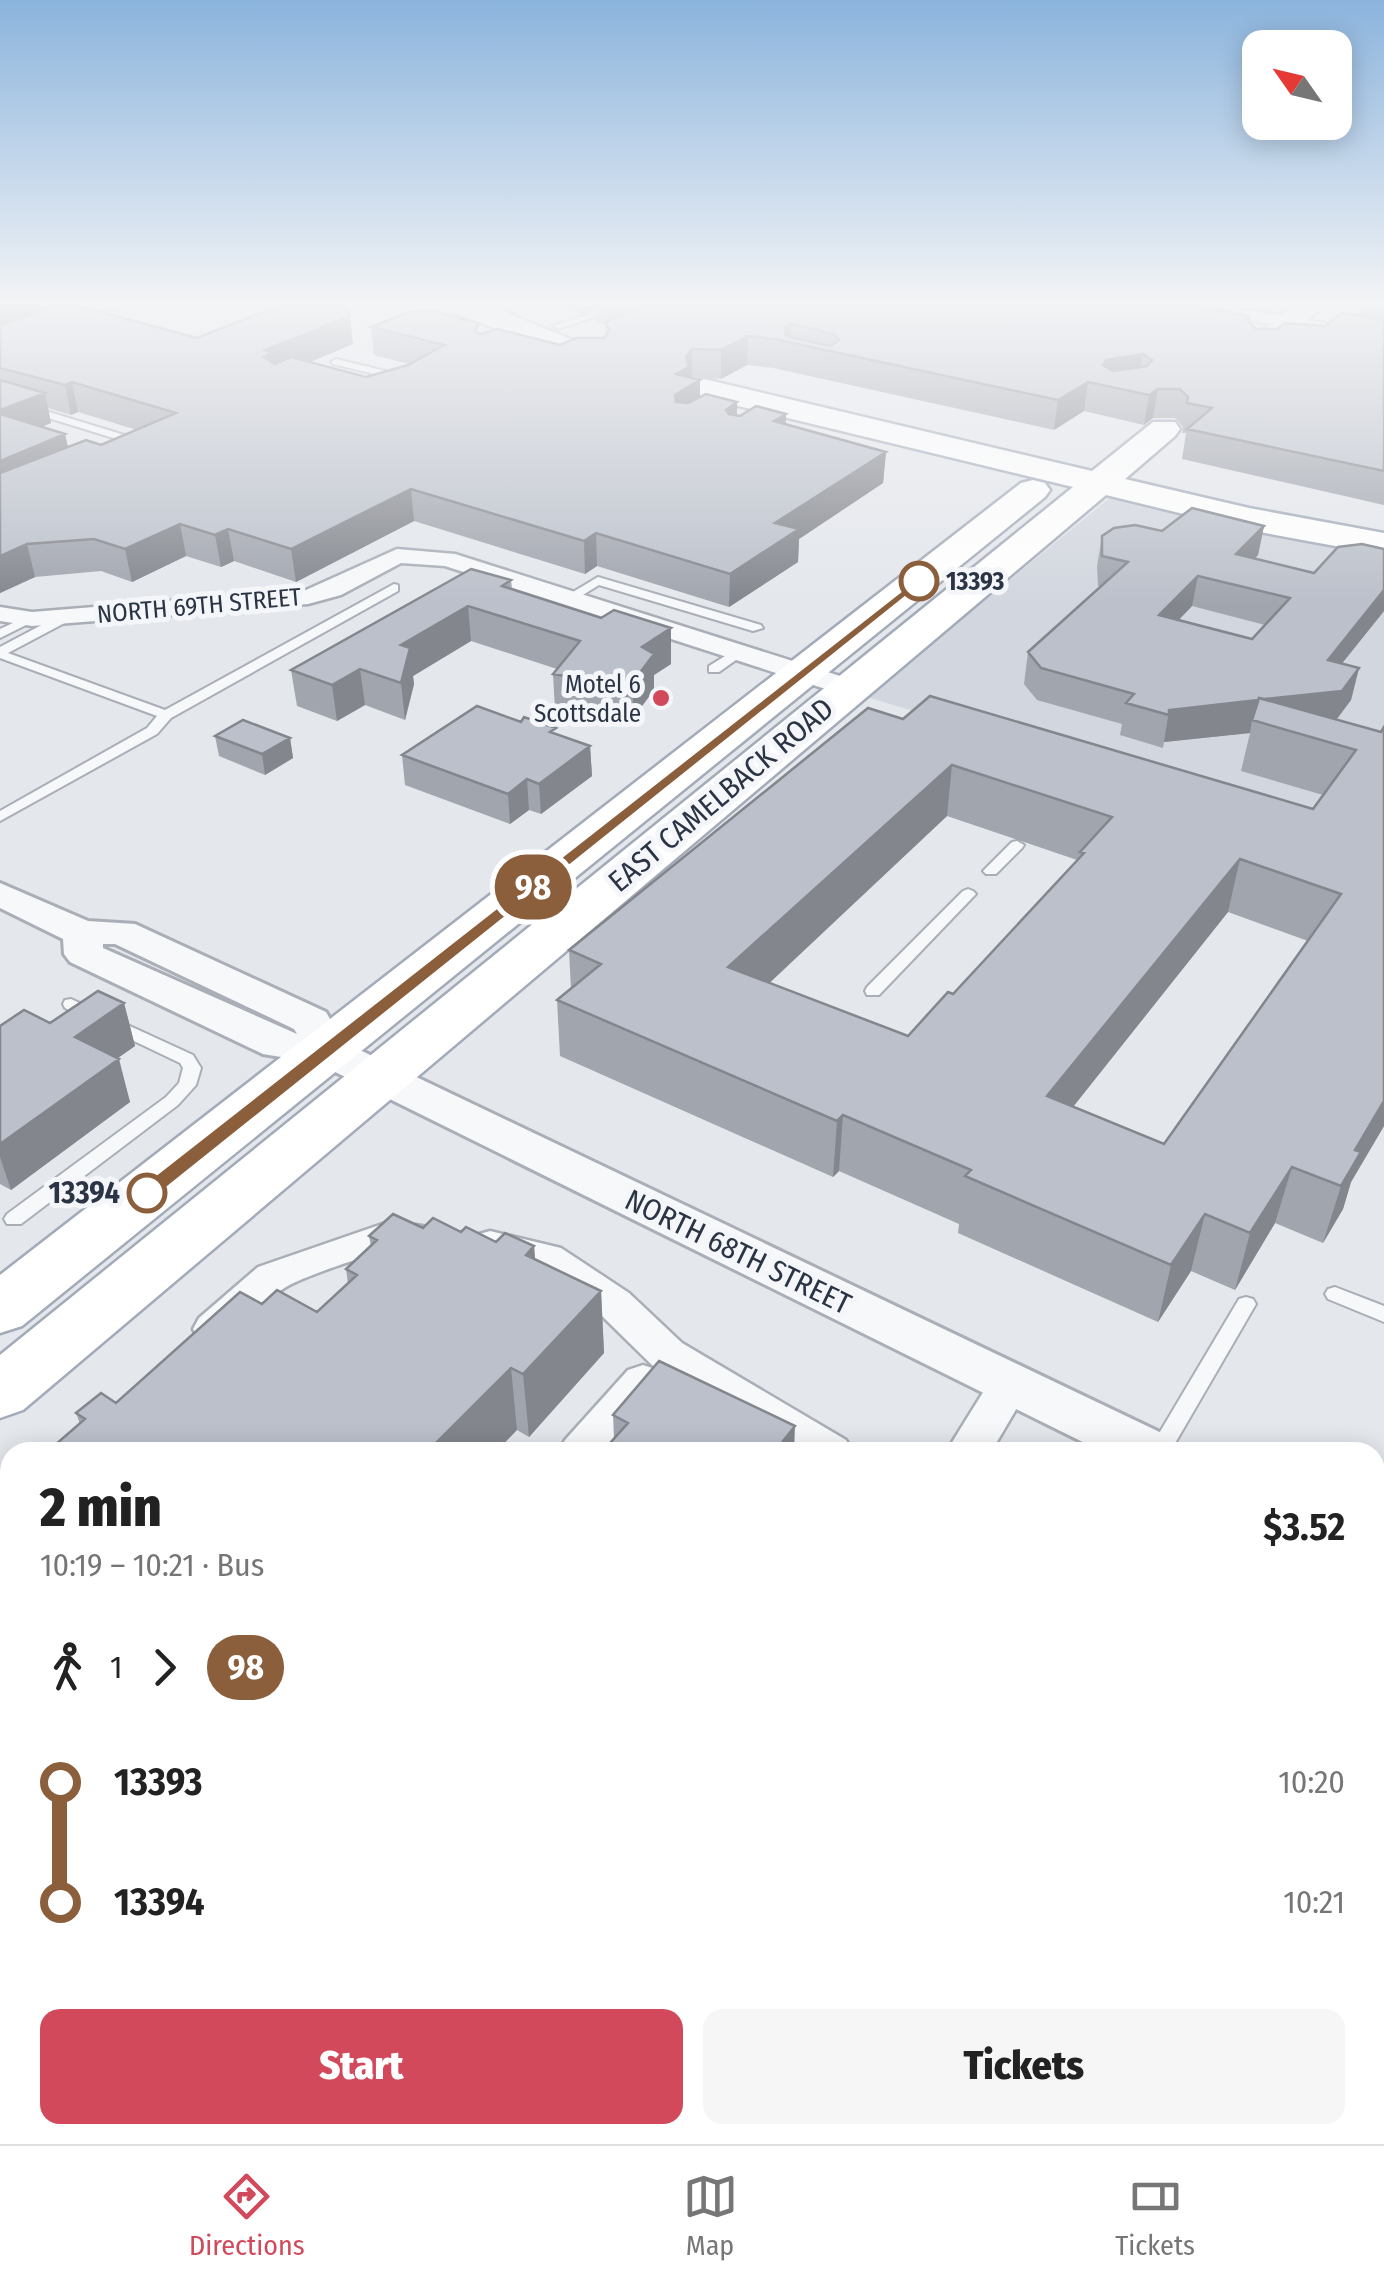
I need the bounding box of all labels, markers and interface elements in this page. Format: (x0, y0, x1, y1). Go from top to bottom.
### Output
north arrow (1242, 30, 1352, 140)
map controls (1242, 30, 1352, 140)
marker: 13393 (900, 562, 938, 600)
place label: 13393 (946, 567, 1004, 597)
street label: NORTH 69TH STREET (96, 582, 303, 630)
place label: Motel 6 Scottsdale (534, 670, 641, 729)
marker: Motel 6 Scottsdale (650, 687, 672, 709)
street label: EAST CAMELBACK ROAD (601, 690, 841, 900)
line badge: 98 (488, 854, 578, 920)
text: 98 (515, 866, 551, 908)
marker: 13394 (128, 1174, 166, 1212)
place label: 13394 (49, 1175, 120, 1211)
street label: NORTH 68TH STREET (619, 1182, 857, 1322)
text: 2 min (40, 1475, 162, 1541)
text: $3.52 (1263, 1504, 1345, 1550)
text: 10:19 – 10:21 · Bus (40, 1546, 264, 1584)
icon: walk (40, 1640, 95, 1695)
icon: forward (137, 1640, 192, 1695)
text: 98 (227, 1646, 264, 1688)
text: 1 (110, 1648, 122, 1686)
text: 13393 (114, 1759, 203, 1805)
text: 10:20 (1278, 1763, 1345, 1801)
text: 13394 (114, 1879, 205, 1925)
text: 10:21 (1283, 1883, 1345, 1921)
button: Start (40, 2009, 683, 2124)
button: Tickets (703, 2009, 1345, 2124)
tab: Directions (189, 2169, 305, 2262)
tab: Map (683, 2169, 738, 2262)
tab: Tickets (1115, 2169, 1195, 2262)

